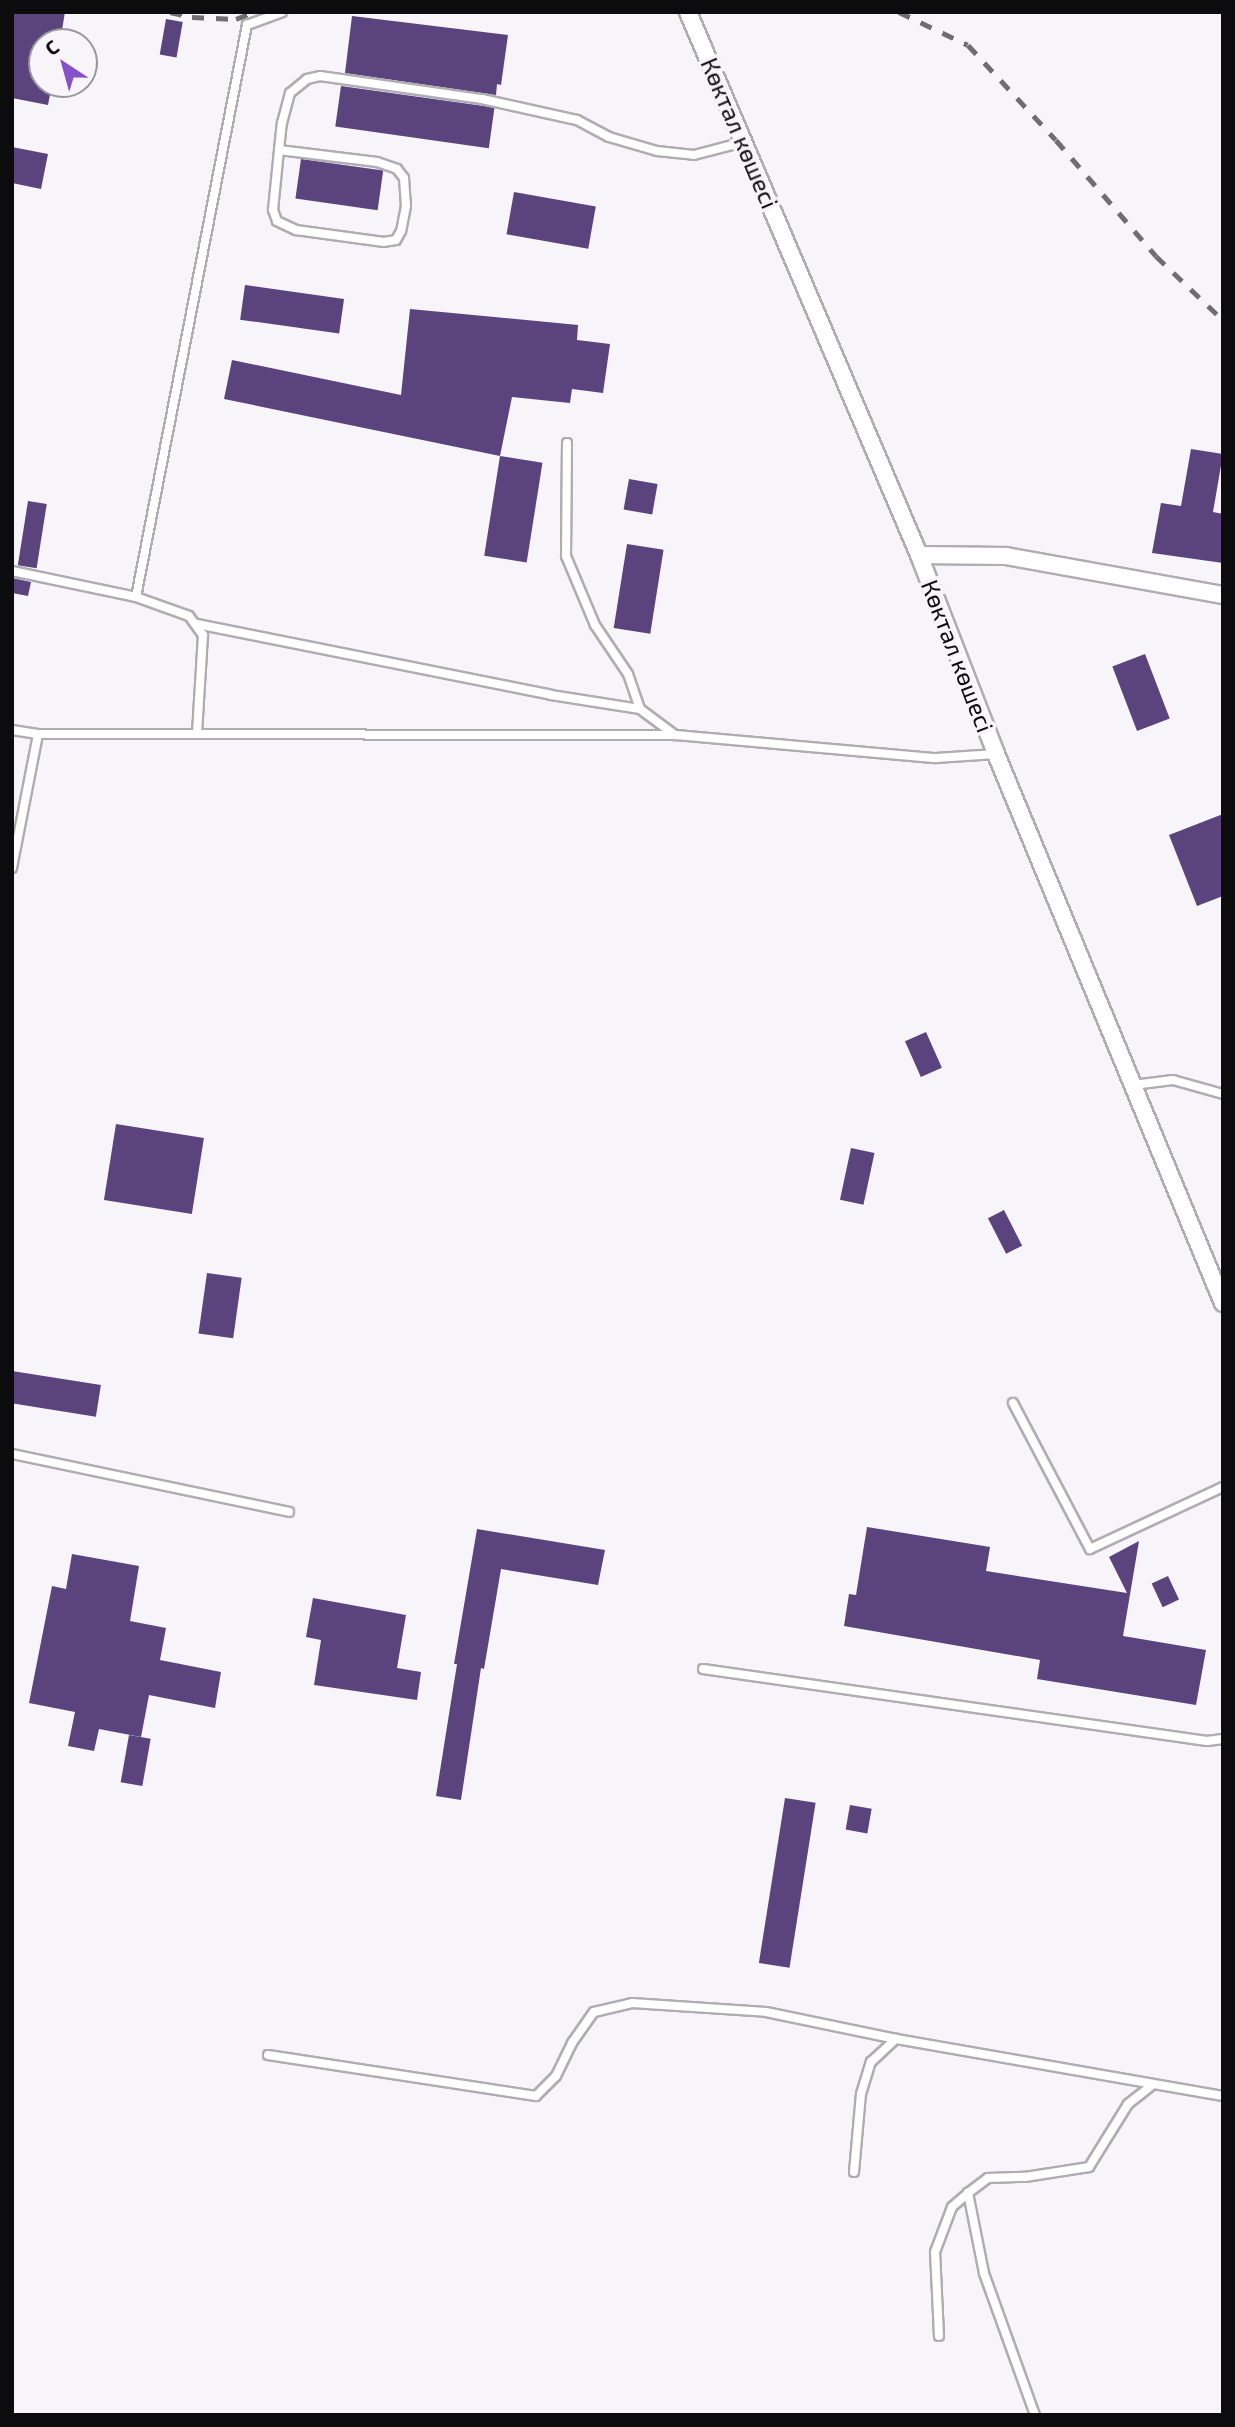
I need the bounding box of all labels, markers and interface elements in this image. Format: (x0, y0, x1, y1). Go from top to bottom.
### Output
north arrow (28, 28, 98, 98)
text: С (40, 35, 63, 60)
street label: Көктал көшесі (695, 53, 785, 213)
street label: Көктал көшесі (916, 576, 1000, 736)

